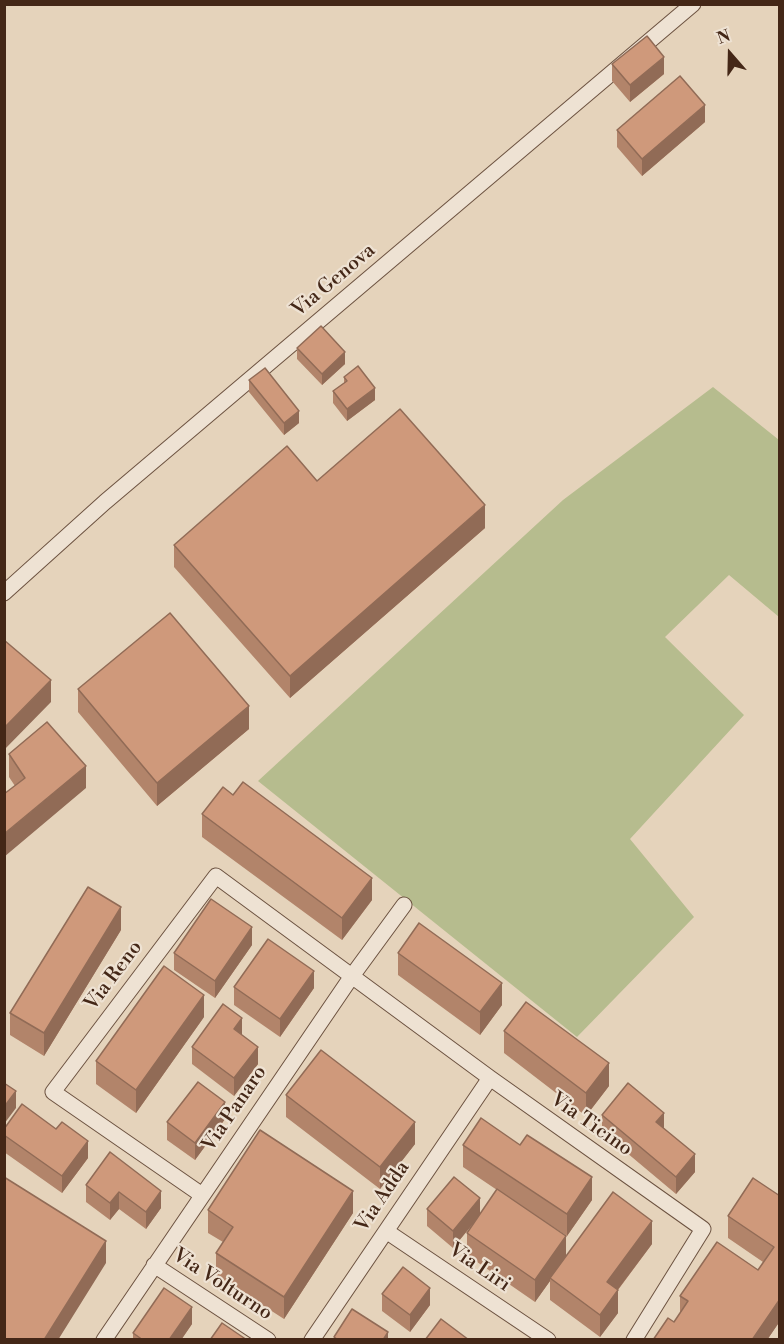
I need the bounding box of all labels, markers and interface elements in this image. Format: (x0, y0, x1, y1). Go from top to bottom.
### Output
north arrow (700, 24, 760, 84)
text: N (714, 26, 733, 49)
street label: Via Genova (287, 239, 381, 323)
street label: Via Reno (80, 936, 148, 1016)
street label: Via Panaro (198, 1061, 272, 1157)
street label: Via Ticino (545, 1088, 637, 1162)
street label: Via Adda (351, 1157, 415, 1237)
street label: Via Liri (443, 1239, 515, 1297)
street label: Via Volturno (168, 1244, 276, 1326)

